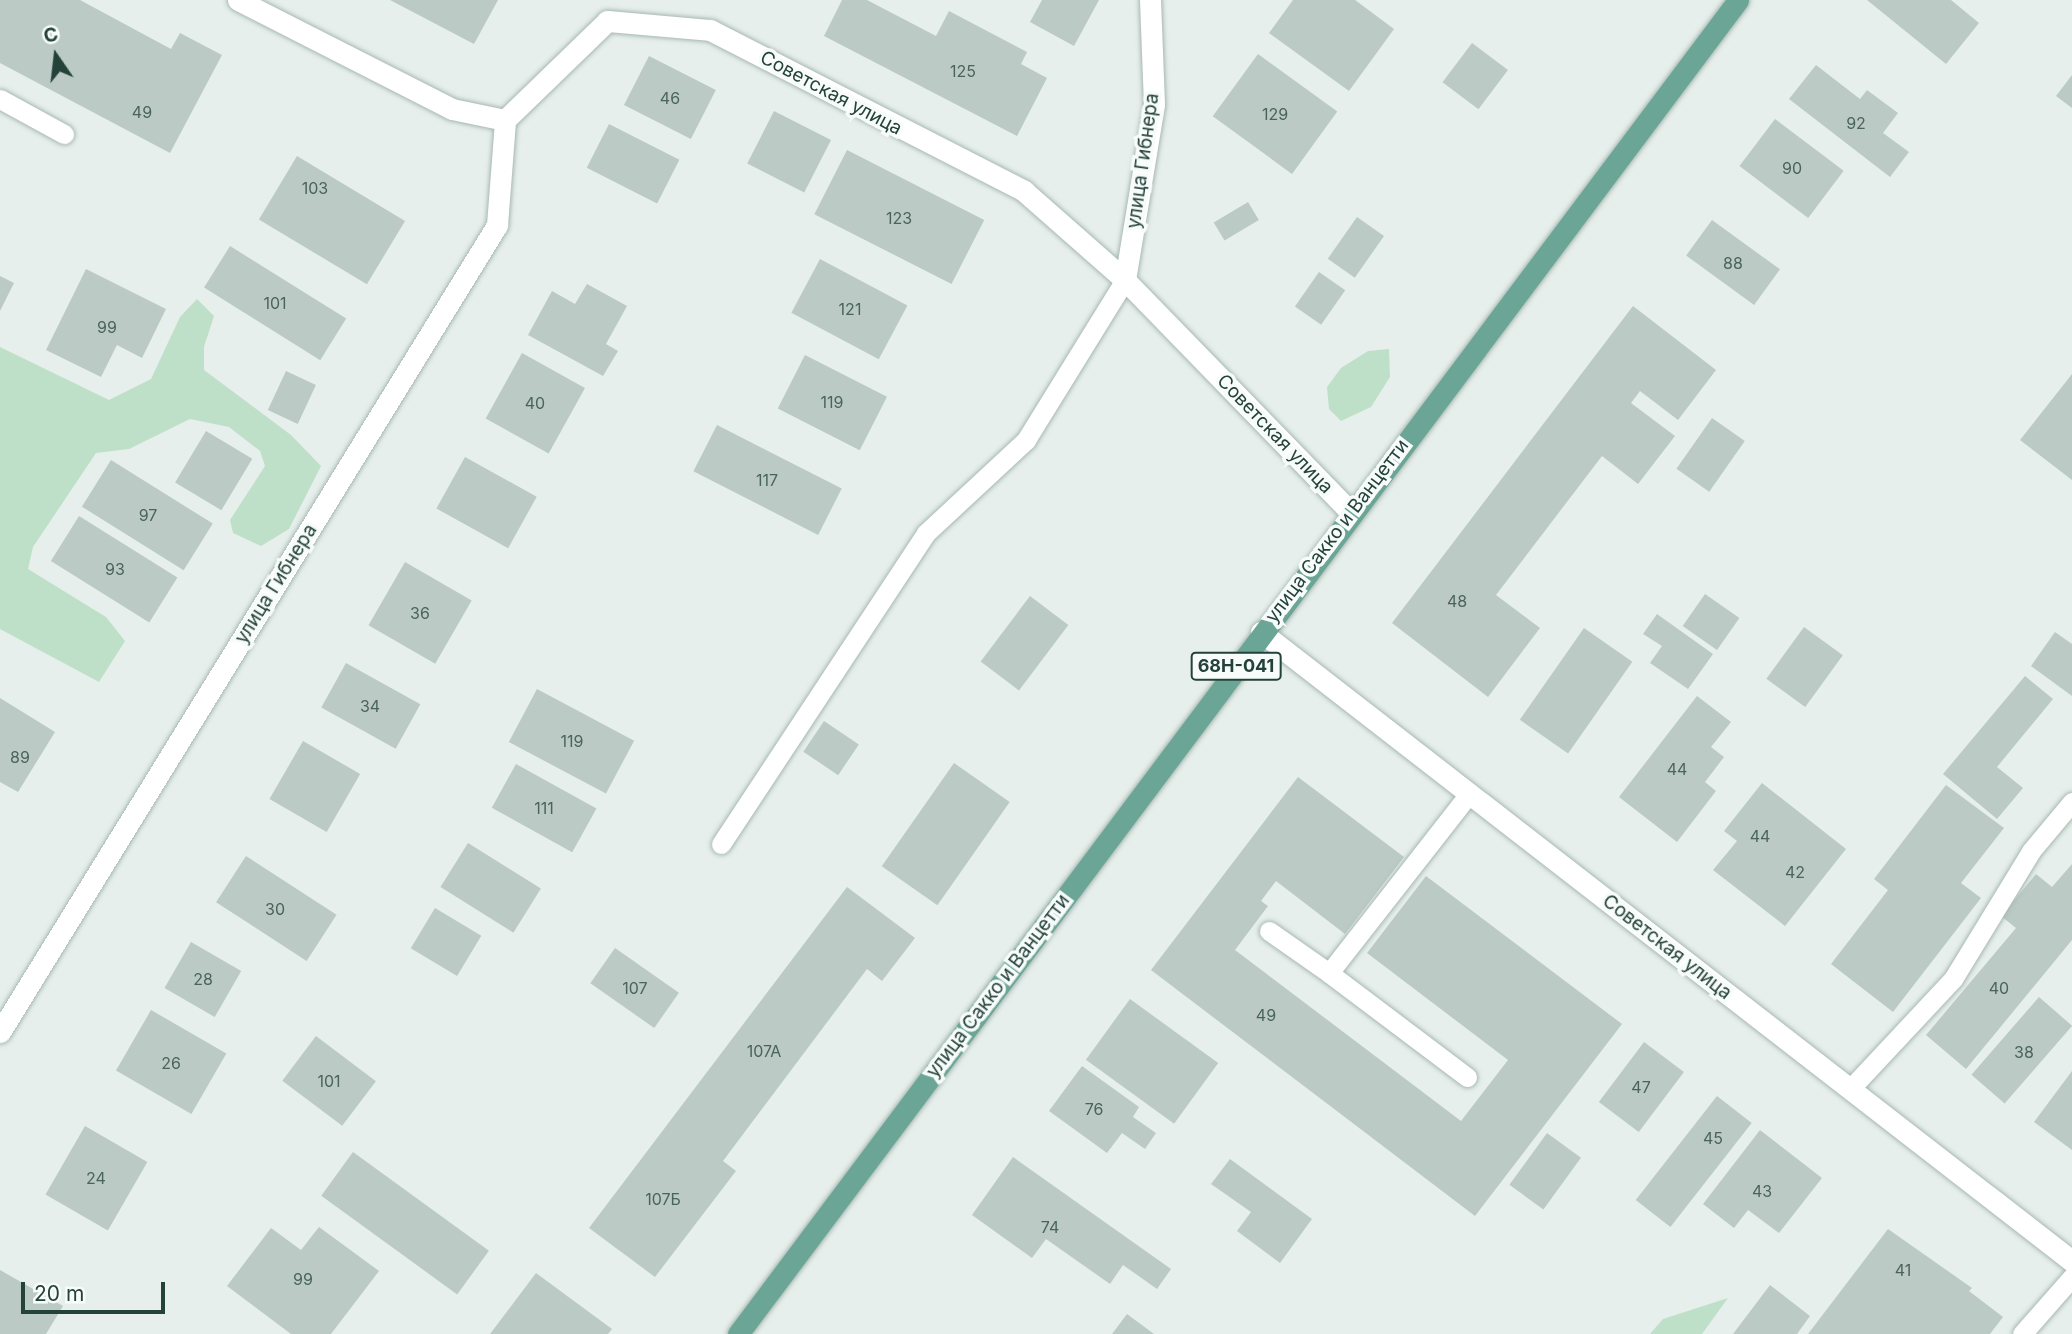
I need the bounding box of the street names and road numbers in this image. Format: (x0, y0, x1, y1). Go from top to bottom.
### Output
street label: Советская улица (756, 46, 906, 140)
street label: улица Гибнера (1122, 92, 1164, 230)
street label: Советская улица (1212, 370, 1338, 498)
street label: улица Сакко и Ванцетти (1261, 435, 1413, 627)
street label: улица Гибнера (230, 520, 322, 648)
road number: 68Н-041 (1190, 652, 1282, 680)
street label: улица Сакко и Ванцетти (922, 890, 1074, 1082)
street label: Советская улица (1598, 890, 1736, 1004)

